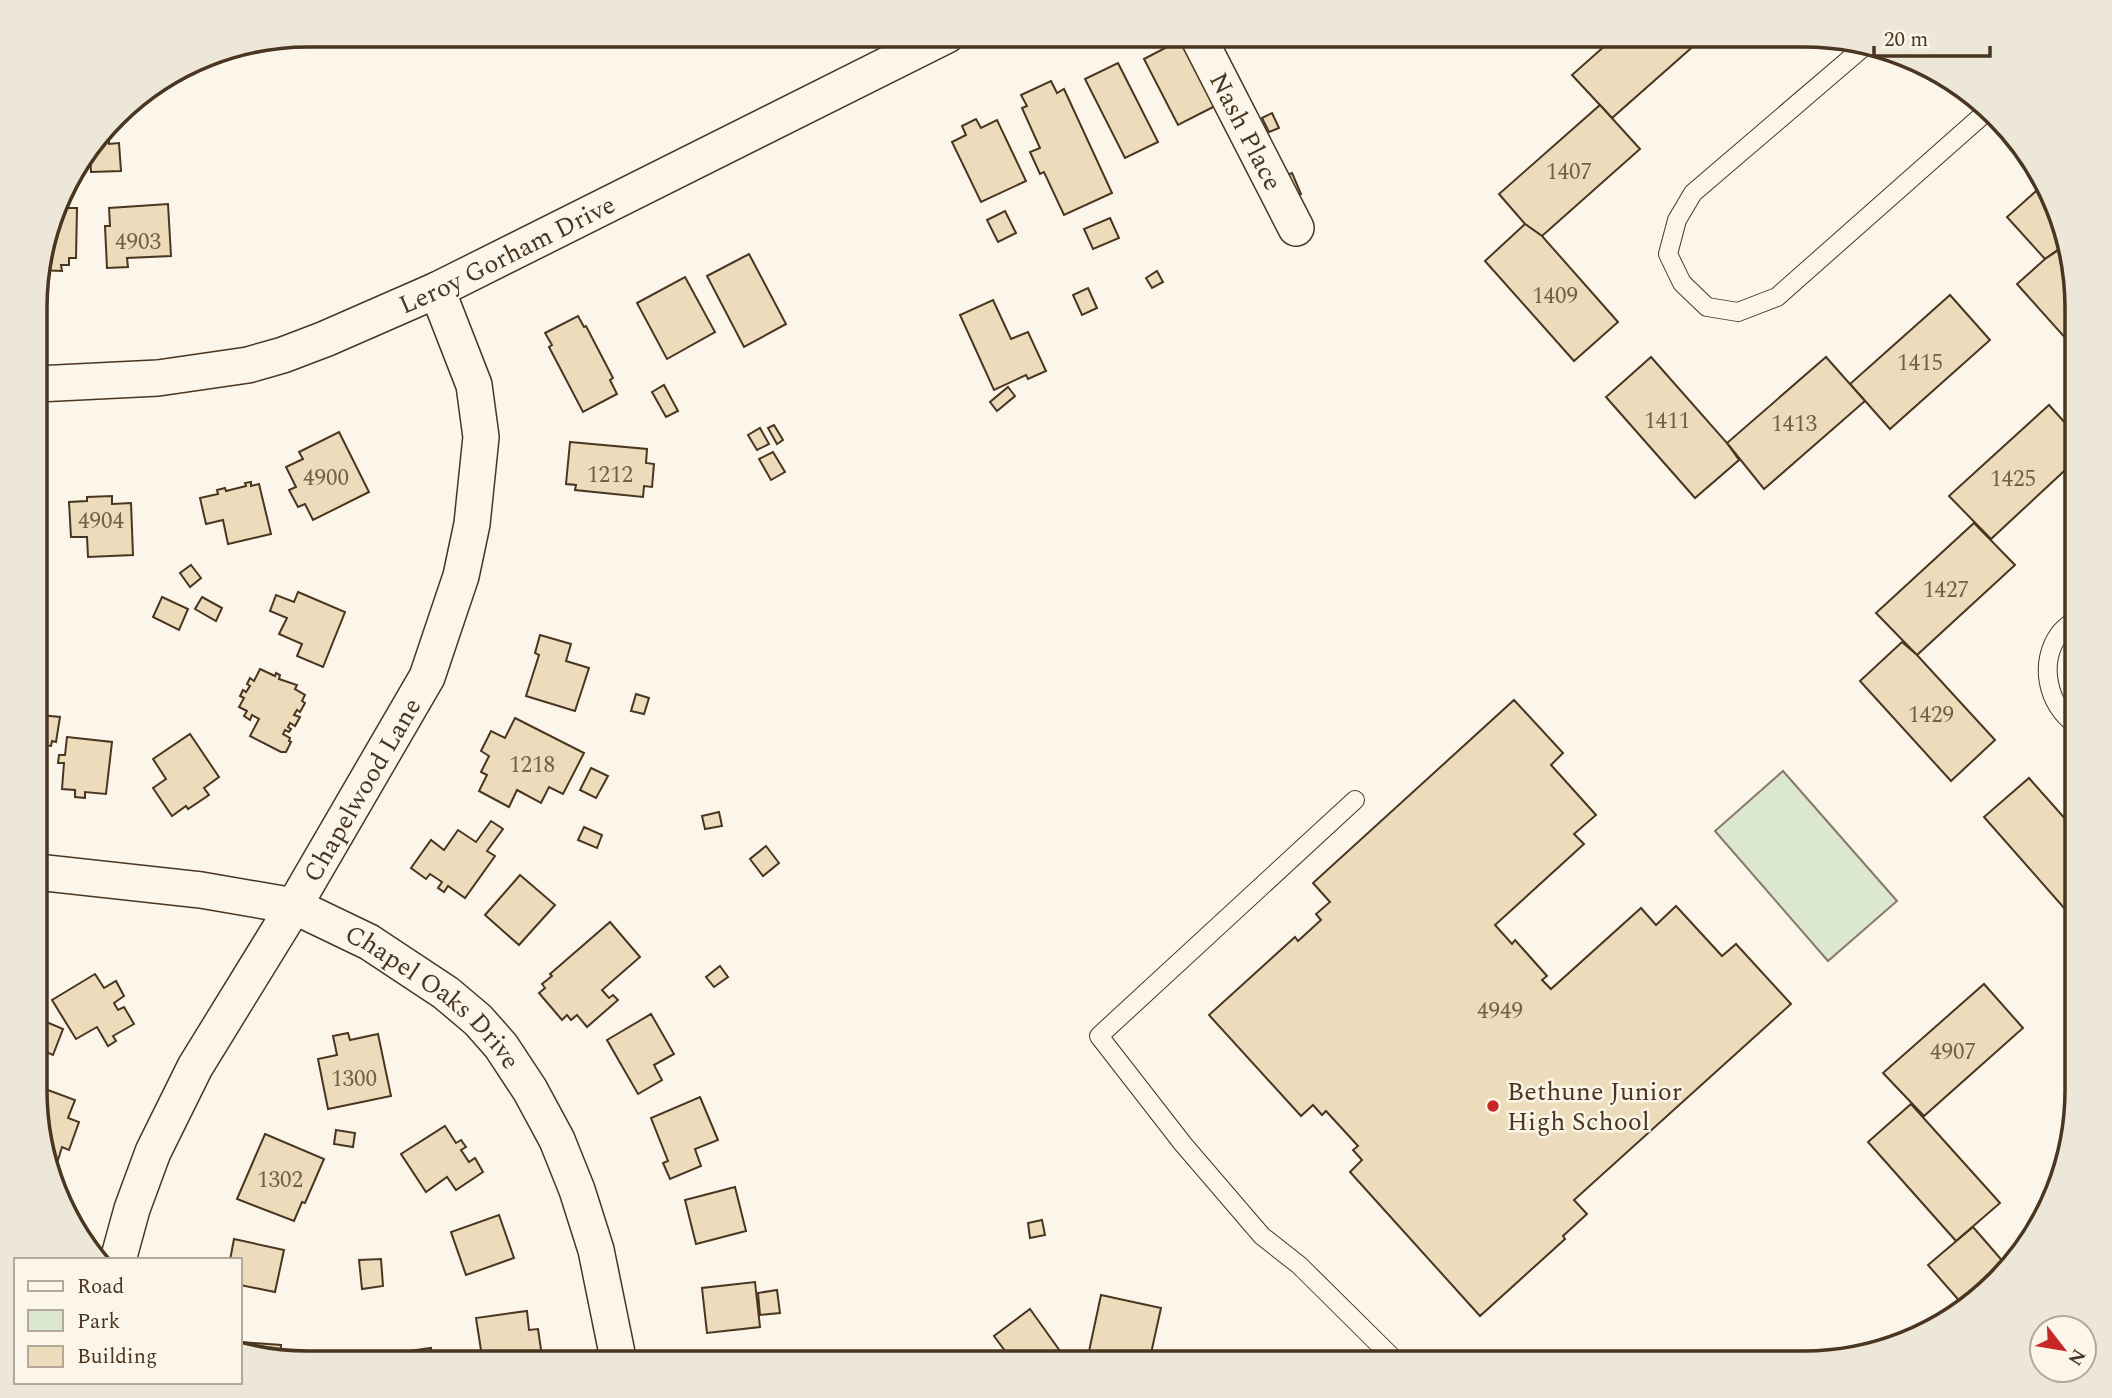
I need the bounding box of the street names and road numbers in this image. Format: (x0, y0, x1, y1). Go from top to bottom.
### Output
street label: Nash Place (1198, 65, 1292, 198)
street label: Leroy Gorham Drive (393, 185, 622, 325)
street label: Chapelwood Lane (293, 690, 432, 890)
street label: Chapel Oaks Drive (338, 914, 530, 1078)

